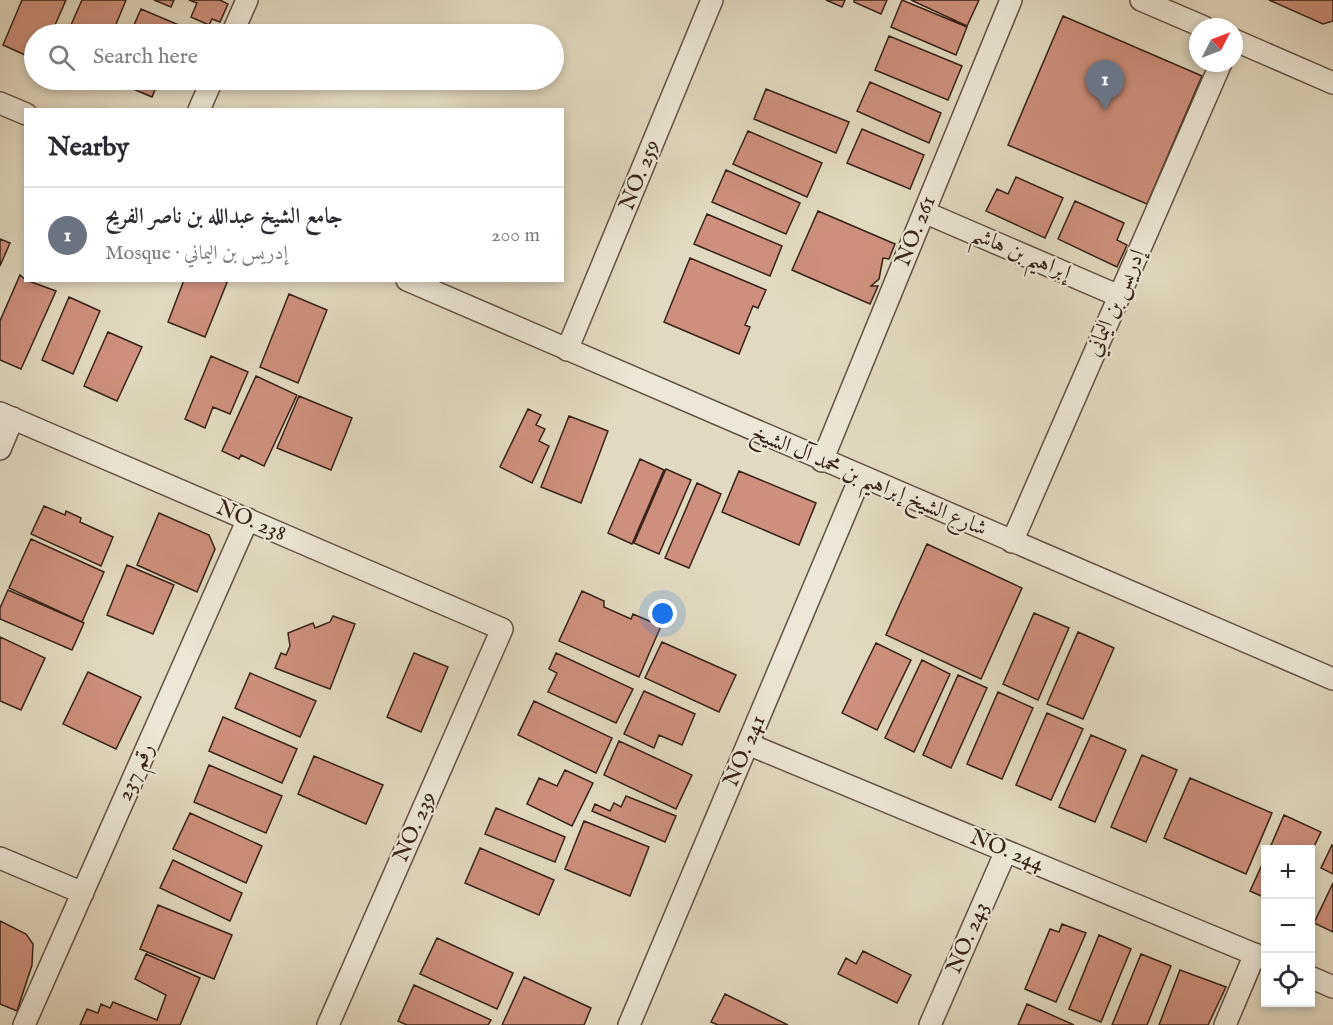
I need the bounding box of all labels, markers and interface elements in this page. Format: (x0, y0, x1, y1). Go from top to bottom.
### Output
north arrow (1189, 18, 1243, 72)
search box (24, 24, 564, 90)
icon: search (45, 41, 78, 74)
text: Search here (93, 43, 198, 71)
pin: 1 (1086, 60, 1124, 110)
text: Nearby (48, 131, 129, 164)
street label: NO. 259 (613, 136, 667, 214)
street label: NO. 261 (889, 192, 943, 270)
text: جامع الشيخ عبدالله بن ناصر الفريح (105, 203, 343, 231)
street label: إبراهيم بن هاشم (965, 221, 1076, 293)
text: 1 (64, 223, 71, 248)
text: 200 m (491, 223, 540, 248)
text: Mosque · إدريس بن اليماني (105, 241, 288, 266)
street label: إدريس بن اليماني (1080, 244, 1155, 362)
street label: شارع الشيخ إبراهيم بن محمد آل الشيخ (745, 418, 991, 549)
street label: NO. 238 (212, 494, 290, 548)
your location (648, 599, 677, 628)
street label: NO. 241 (717, 711, 773, 791)
street label: رقم 237 (111, 739, 166, 807)
street label: NO. 239 (387, 787, 443, 867)
street label: NO. 244 (966, 823, 1049, 879)
map controls (1261, 845, 1315, 1007)
button: + (1261, 845, 1315, 899)
street label: NO. 243 (940, 898, 996, 978)
button: − (1261, 899, 1315, 953)
button: locate (1261, 953, 1315, 1007)

